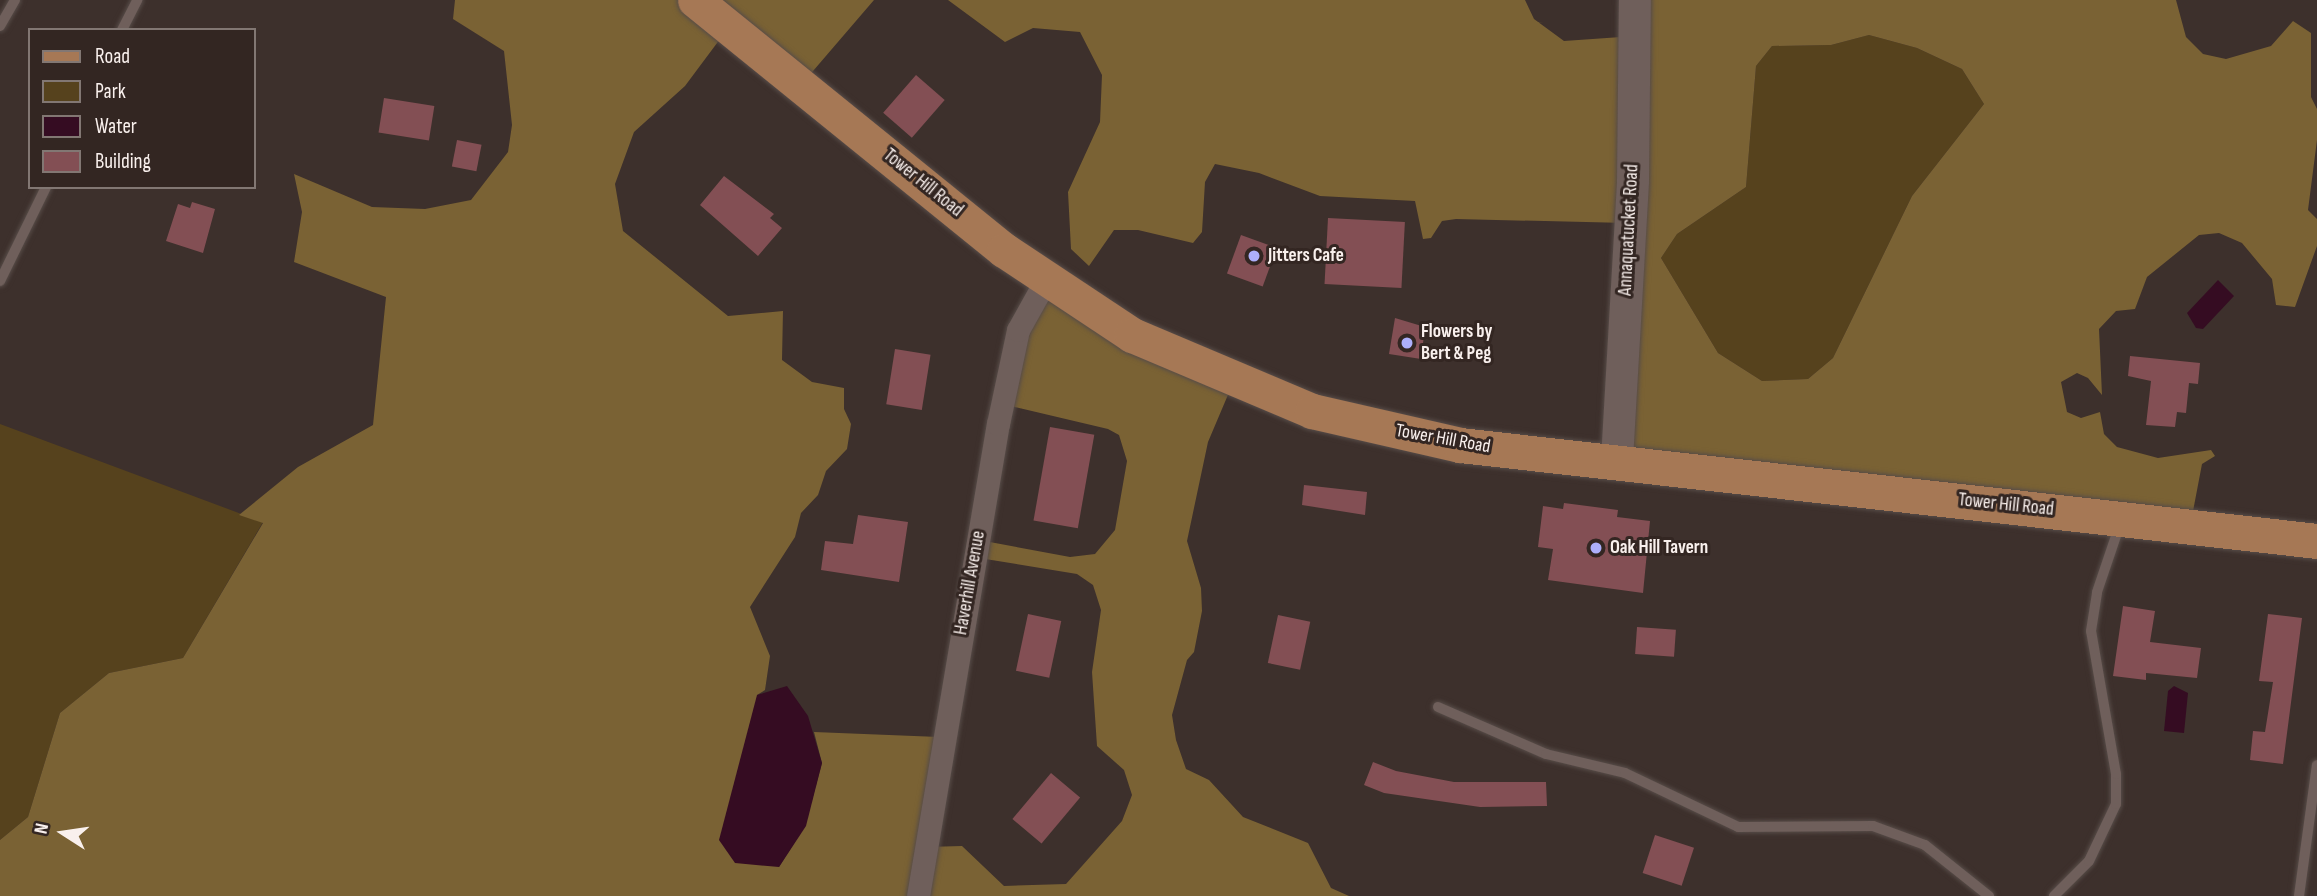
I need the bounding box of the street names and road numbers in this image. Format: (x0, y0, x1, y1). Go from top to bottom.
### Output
street label: Tower Hill Road (879, 144, 967, 222)
street label: Annaquatucket Road (1614, 164, 1644, 296)
street label: Tower Hill Road (1394, 419, 1492, 459)
street label: Tower Hill Road (1957, 489, 2055, 521)
street label: Haverhill Avenue (950, 529, 990, 637)

